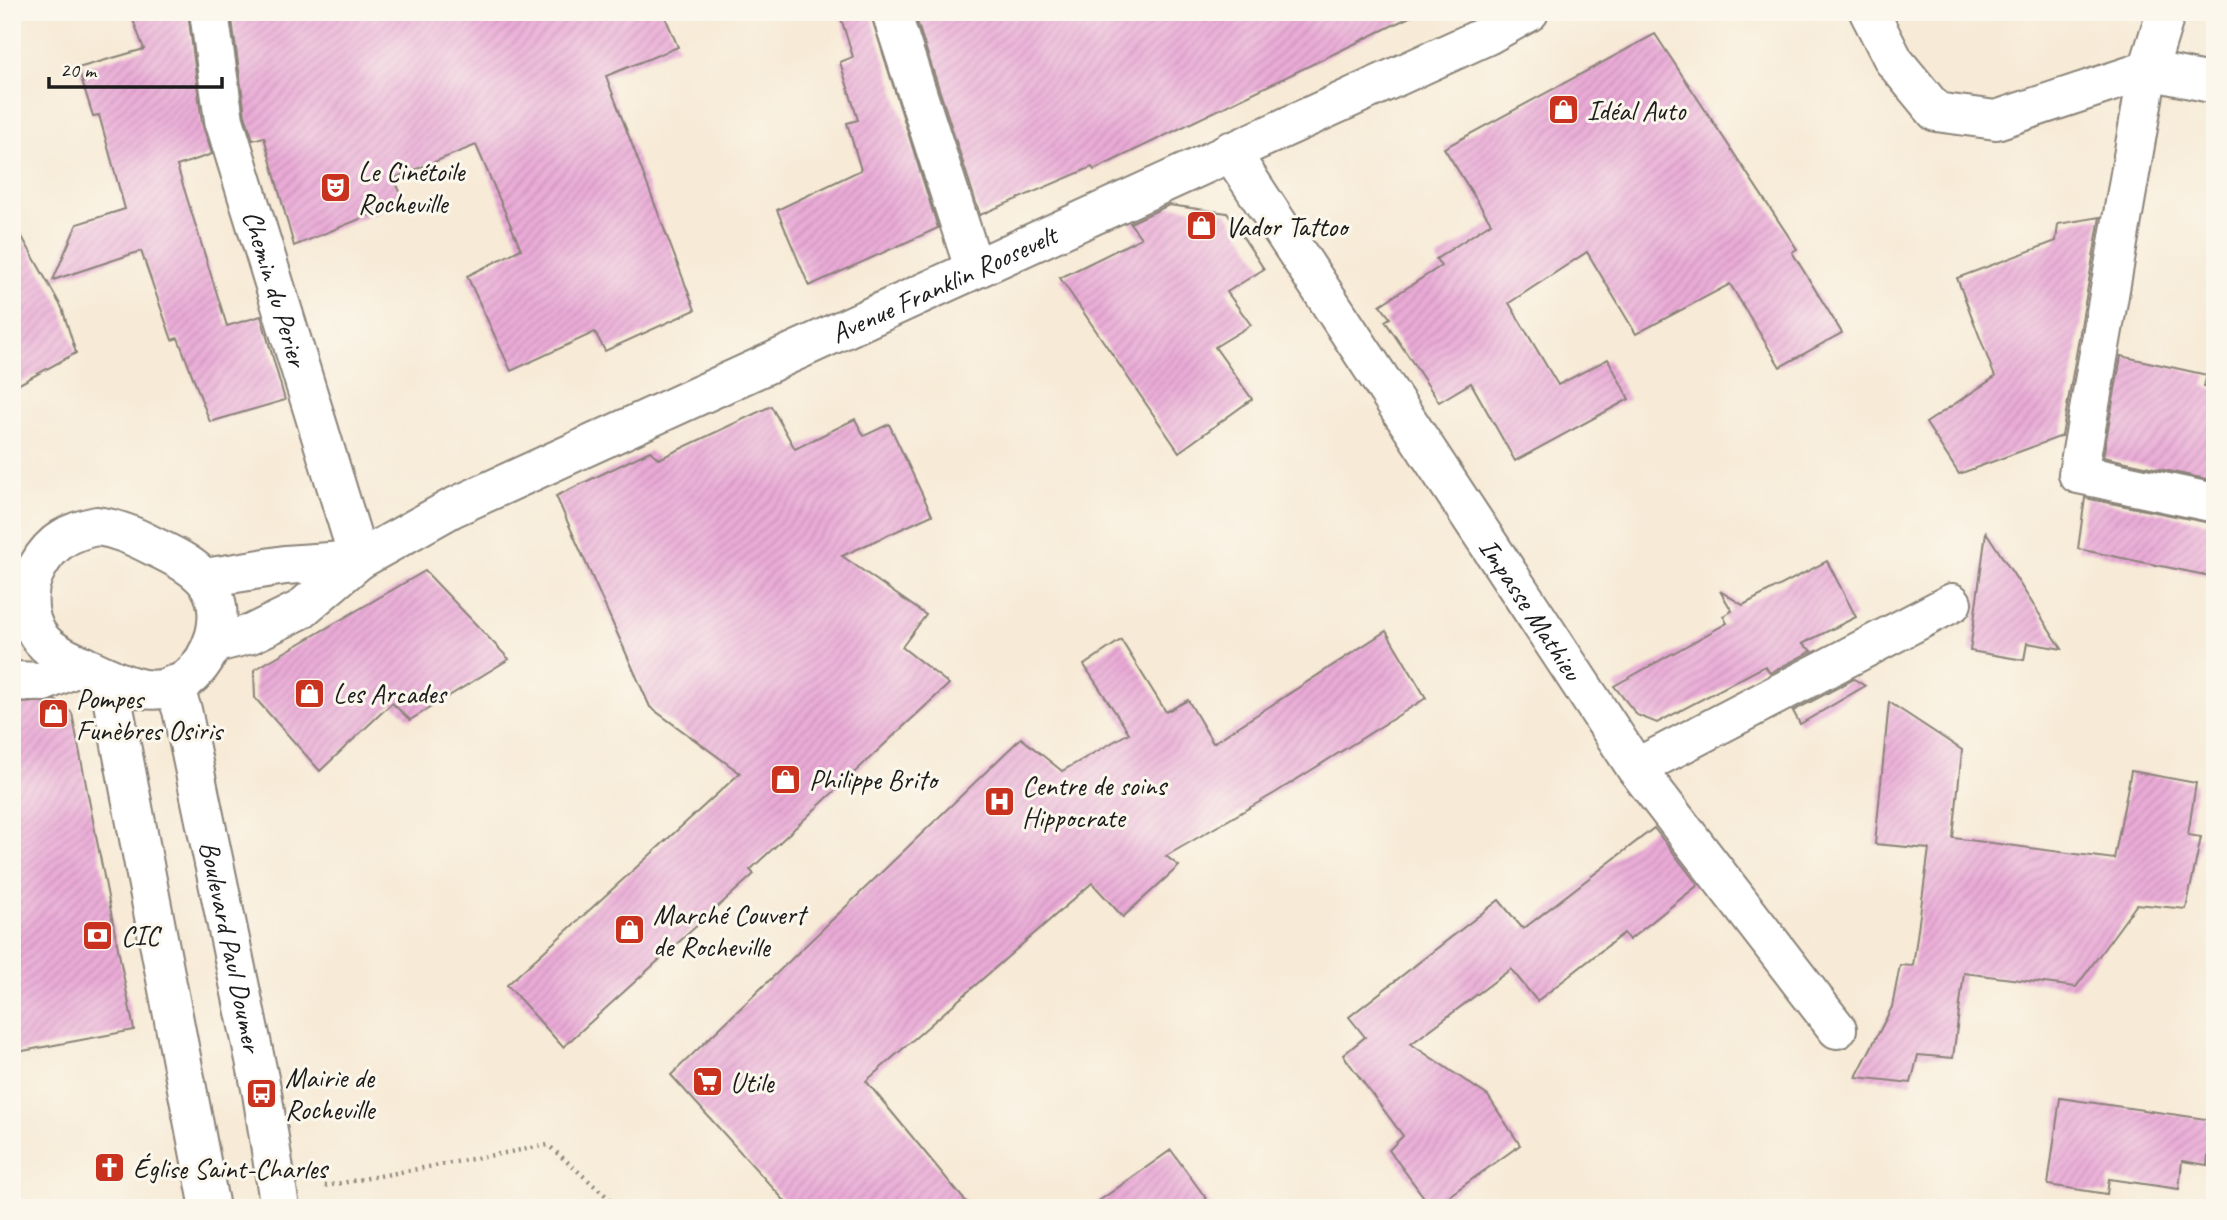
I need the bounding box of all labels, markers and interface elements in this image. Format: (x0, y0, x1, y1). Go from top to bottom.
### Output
scale bar (49, 46, 222, 90)
text: 20 m (60, 57, 98, 83)
shop icon: Idéal Auto (1547, 93, 1581, 127)
place label: Idéal Auto (1587, 93, 1687, 128)
place label: Le Cinétoile Rocheville (358, 154, 466, 221)
theatre icon: Le Cinétoile Rocheville (318, 170, 352, 204)
street label: Chemin du Perier (235, 206, 317, 372)
shop icon: Vador Tattoo (1185, 209, 1219, 243)
place label: Vador Tattoo (1225, 209, 1350, 244)
street label: Avenue Franklin Roosevelt (825, 216, 1064, 350)
street label: Impasse Mathieu (1472, 531, 1592, 688)
shop icon: Les Arcades (293, 676, 327, 710)
place label: Les Arcades (333, 676, 448, 711)
place label: Pompes Funèbres Osiris (76, 681, 224, 748)
shop icon: Pompes Funèbres Osiris (36, 697, 70, 731)
shop icon: Philippe Brito (769, 762, 803, 796)
place label: Philippe Brito (809, 762, 940, 797)
place label: Centre de soins Hippocrate (1022, 768, 1168, 835)
hospital icon: Centre de soins Hippocrate (982, 784, 1016, 818)
street label: Boulevard Paul Doumer (192, 838, 271, 1058)
place label: Marché Couvert de Rocheville (653, 897, 809, 964)
shop icon: Marché Couvert de Rocheville (613, 913, 647, 947)
bank icon: CIC (81, 918, 115, 952)
place label: CIC (121, 918, 162, 953)
place label: Mairie de Rocheville (285, 1060, 376, 1127)
supermarket icon: Utile (690, 1065, 724, 1099)
place label: Utile (730, 1065, 775, 1100)
bus stop icon: Mairie de Rocheville (245, 1076, 279, 1110)
church icon: Église Saint-Charles (93, 1151, 127, 1185)
place label: Église Saint-Charles (133, 1151, 329, 1186)

